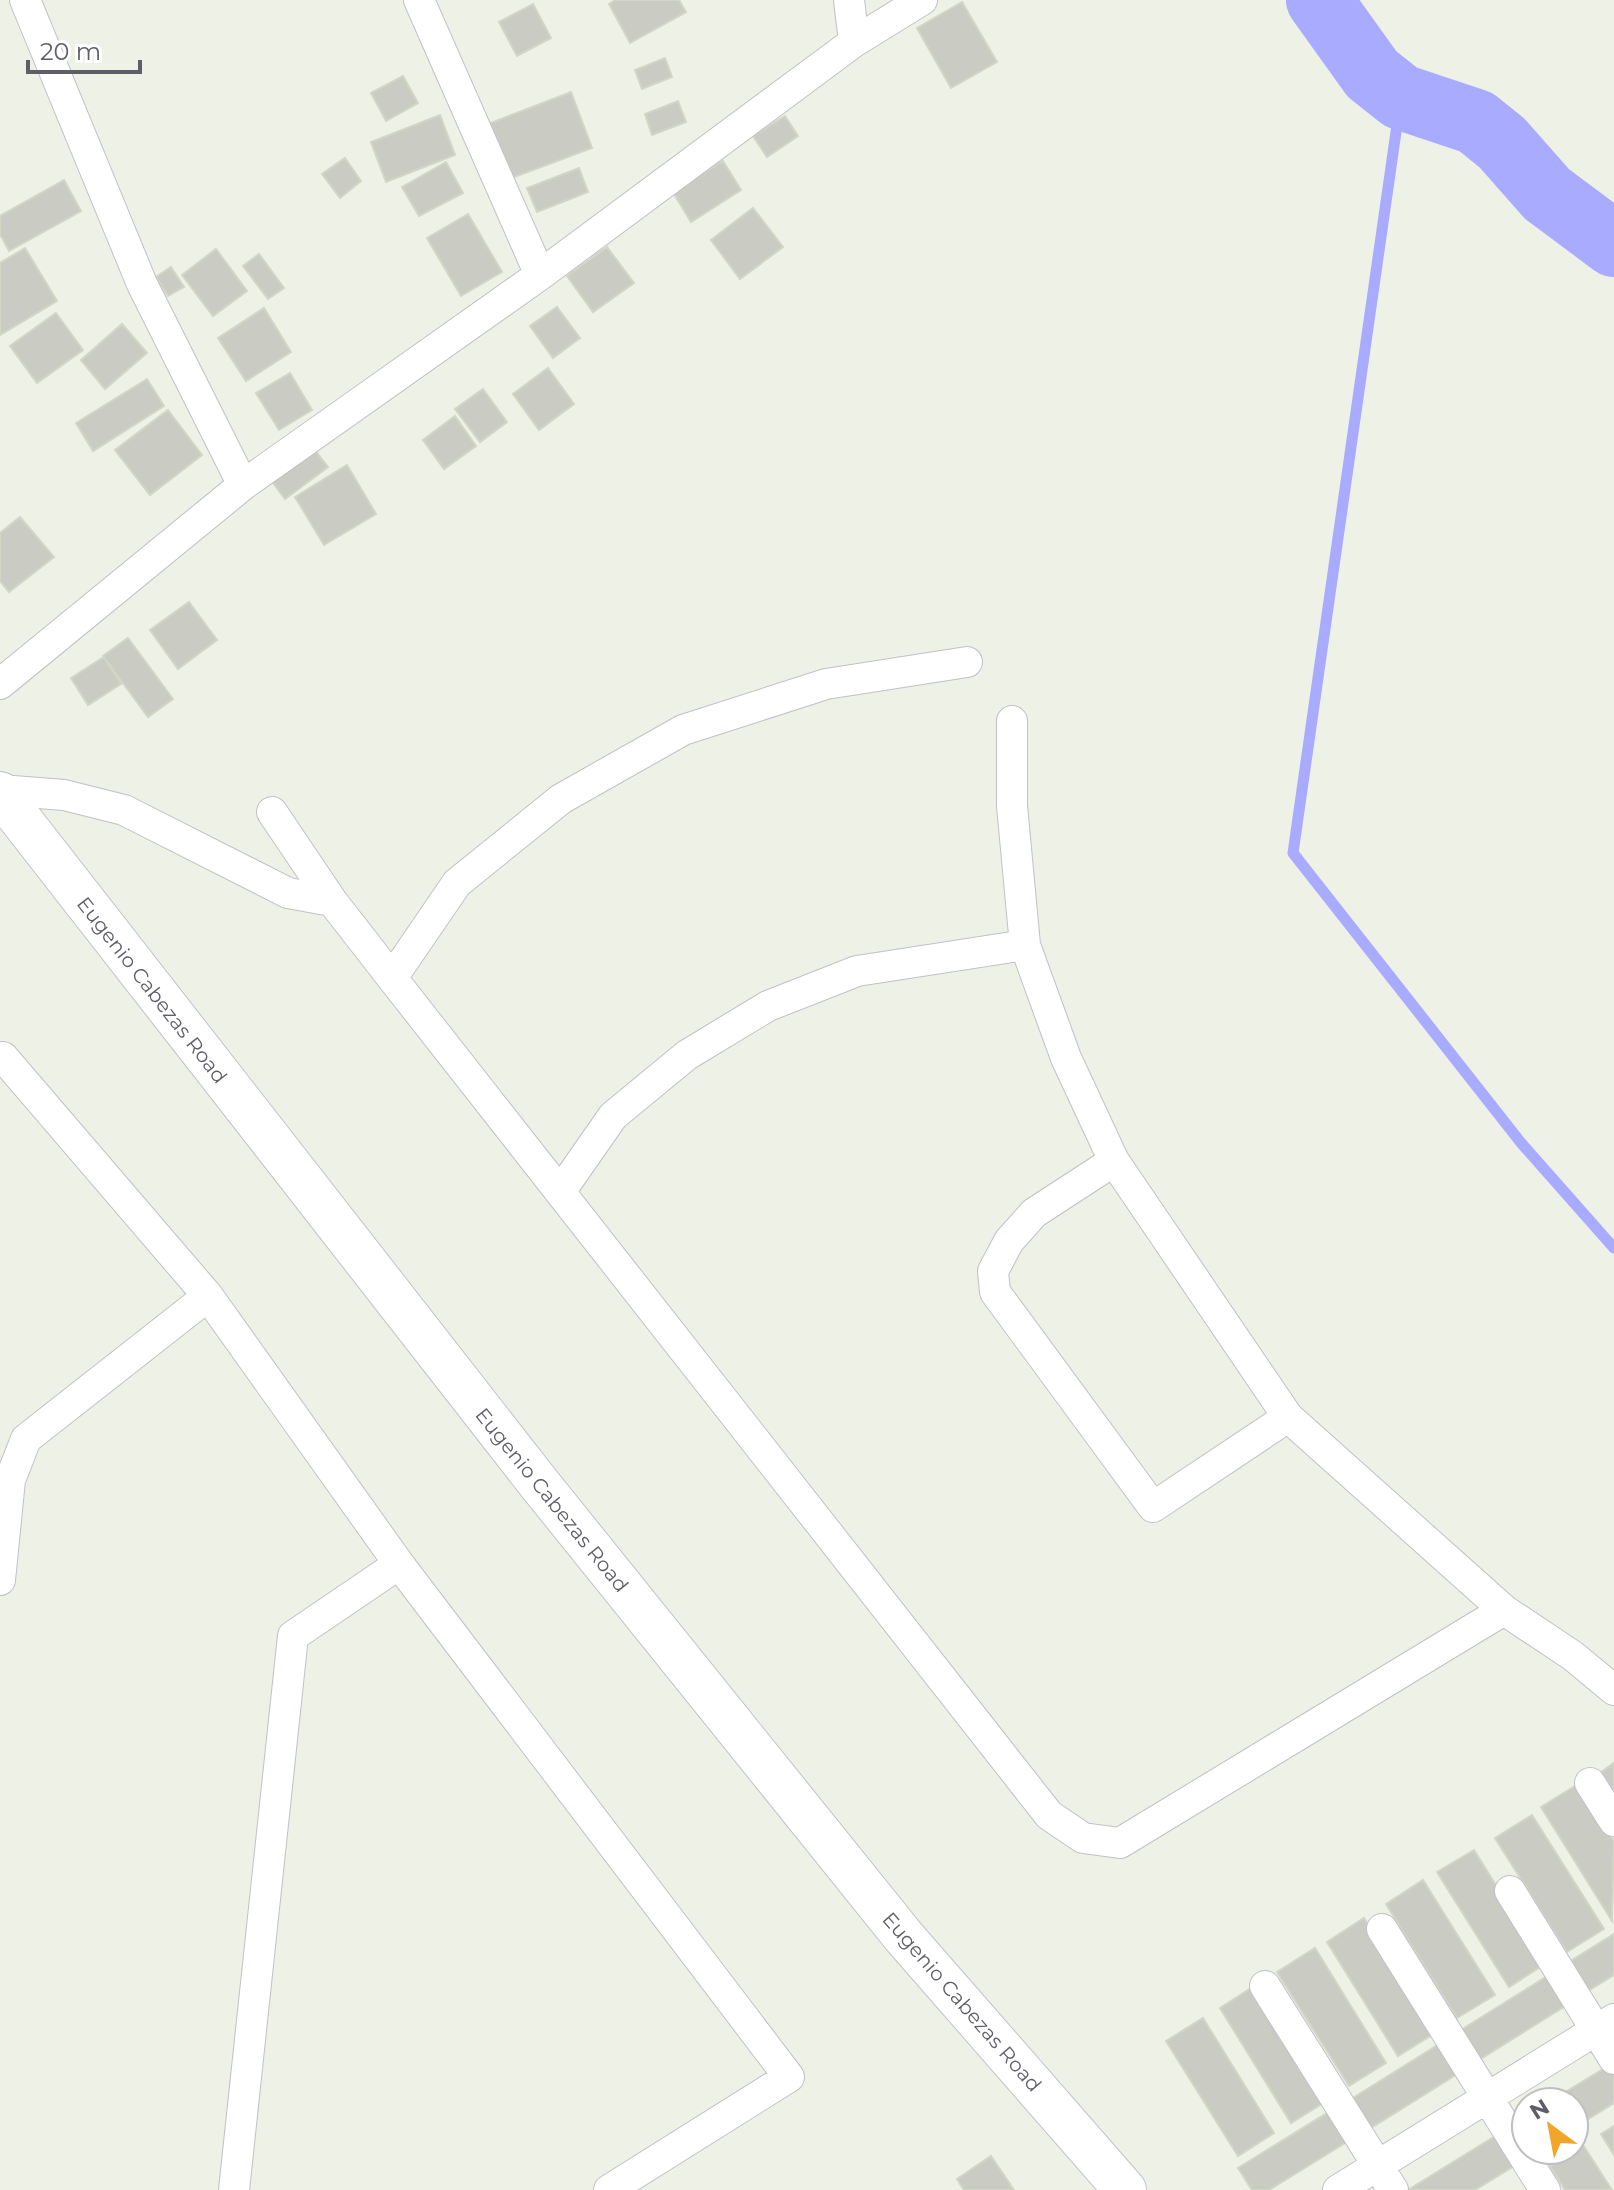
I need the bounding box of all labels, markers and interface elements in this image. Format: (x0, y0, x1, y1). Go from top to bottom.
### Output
scale bar (28, 24, 140, 74)
text: 20 m (40, 37, 101, 66)
street label: Eugenio Cabezas Road (72, 892, 232, 1088)
street label: Eugenio Cabezas Road (470, 1403, 634, 1597)
street label: Eugenio Cabezas Road (878, 1907, 1046, 2097)
north arrow (1510, 2086, 1590, 2166)
text: N (1525, 2093, 1554, 2126)

